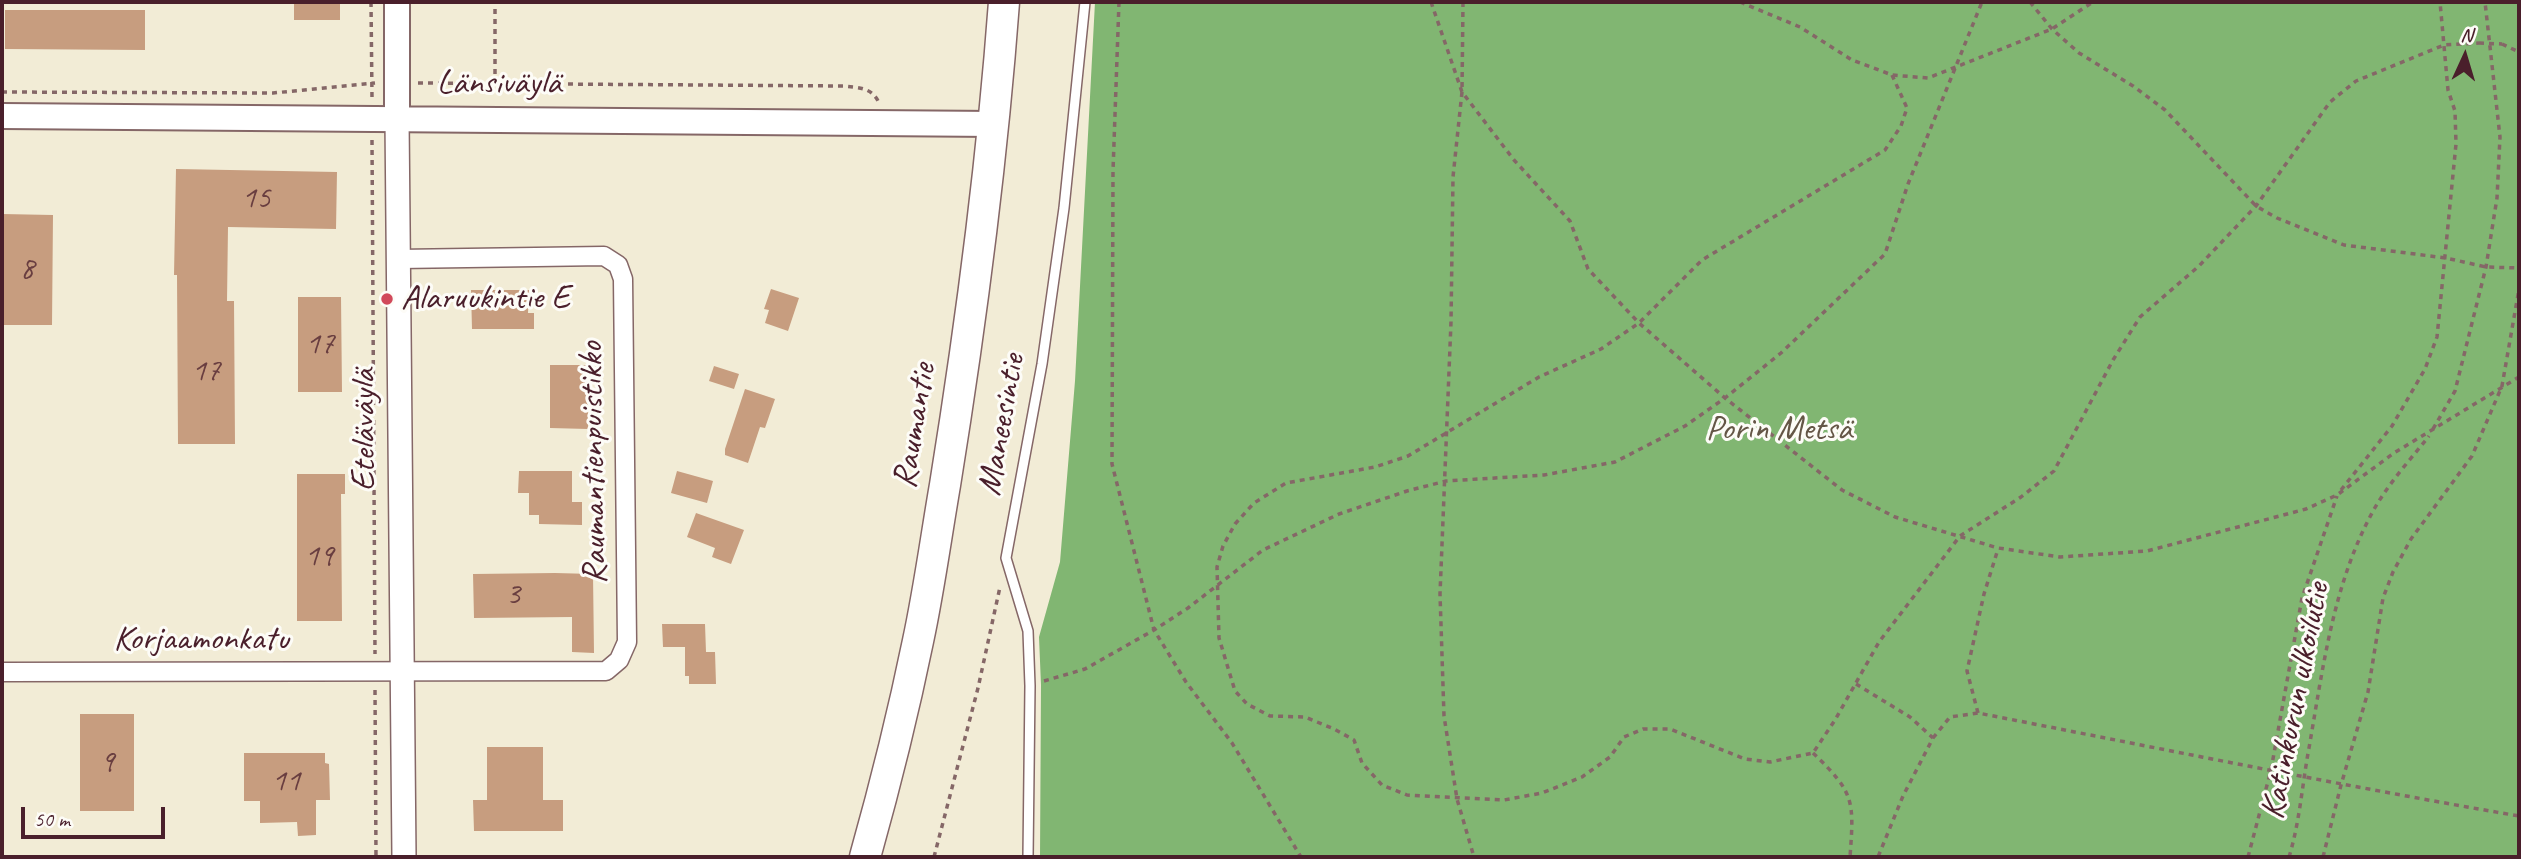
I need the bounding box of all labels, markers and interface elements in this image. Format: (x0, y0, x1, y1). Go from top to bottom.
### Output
north arrow (2430, 21, 2500, 91)
text: N (2460, 23, 2473, 47)
street label: Länsiväylä (437, 63, 561, 105)
house number: 15 (242, 180, 270, 218)
house number: 8 (20, 251, 34, 289)
place label: Alaruukintie E (401, 278, 570, 320)
marker: Alaruukintie E (379, 291, 395, 307)
house number: 17 (306, 326, 334, 364)
street label: Raumantienpuistikko (571, 341, 617, 585)
street label: Maneesintie (969, 351, 1035, 499)
house number: 17 (192, 353, 220, 391)
street label: Raumantie (884, 361, 946, 491)
street label: Eteläväylä (344, 369, 386, 491)
park label: Porin Metsä (1706, 409, 1852, 451)
house number: 19 (305, 538, 333, 576)
house number: 3 (506, 576, 520, 614)
street label: Katinkurun ulkoilutie (2252, 579, 2340, 823)
street label: Korjaamonkatu (113, 619, 289, 661)
house number: 9 (100, 744, 114, 782)
house number: 11 (272, 763, 300, 801)
scale bar (24, 792, 168, 836)
text: 50 m (34, 806, 70, 832)

